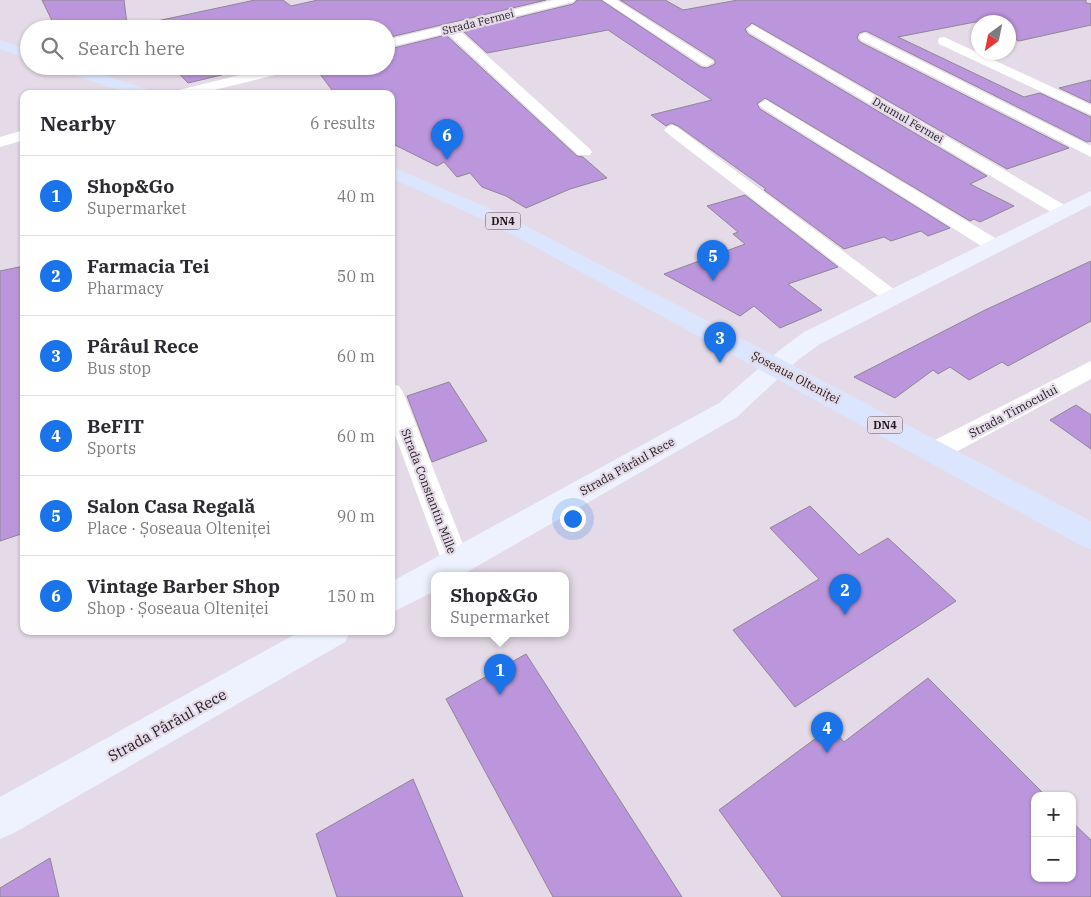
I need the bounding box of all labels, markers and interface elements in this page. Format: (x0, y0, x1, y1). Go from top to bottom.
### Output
street label: Strada Fermei (441, 6, 516, 38)
north arrow (971, 15, 1016, 60)
search box (20, 20, 395, 75)
icon: search (38, 34, 66, 62)
text: Search here (78, 36, 185, 60)
street label: Drumul Fermei (870, 94, 947, 146)
text: Nearby (40, 109, 116, 137)
text: 6 results (310, 113, 375, 133)
pin: 6 (431, 119, 463, 160)
text: Shop&Go (87, 174, 174, 198)
text: 1 (51, 186, 61, 206)
text: 40 m (337, 186, 375, 206)
text: Supermarket (87, 198, 186, 218)
road number: DN4 (486, 212, 520, 230)
pin: 5 (697, 240, 729, 281)
text: Farmacia Tei (87, 254, 209, 278)
text: 2 (51, 266, 61, 286)
text: 50 m (337, 266, 375, 286)
text: Pharmacy (87, 278, 164, 298)
pin: 3 (704, 322, 736, 363)
text: Pârâul Rece (87, 334, 199, 358)
text: 3 (51, 346, 61, 366)
text: 60 m (337, 346, 375, 366)
street label: Șoseaua Olteniței (749, 347, 843, 408)
text: Bus stop (87, 358, 151, 378)
street label: Strada Timocului (966, 381, 1060, 441)
text: BeFIT (87, 414, 144, 438)
road number: DN4 (868, 416, 902, 434)
text: 4 (51, 426, 61, 446)
text: 60 m (337, 426, 375, 446)
street label: Strada Constantin Mille (398, 426, 460, 556)
street label: Strada Pârâul Rece (577, 434, 677, 498)
text: Sports (87, 438, 136, 458)
text: Salon Casa Regală (87, 494, 255, 518)
text: 5 (51, 506, 61, 526)
text: 90 m (337, 506, 375, 526)
your location (560, 506, 586, 532)
text: Place · Șoseaua Olteniței (87, 518, 271, 538)
popup (431, 572, 569, 637)
text: Vintage Barber Shop (87, 574, 280, 598)
pin: 2 (829, 574, 861, 615)
text: Shop&Go (450, 583, 538, 607)
text: 6 (51, 586, 61, 606)
text: 150 m (327, 586, 375, 606)
text: Shop · Șoseaua Olteniței (87, 598, 269, 618)
text: Supermarket (450, 607, 550, 627)
pin: 1 (484, 654, 516, 695)
street label: Strada Pârâul Rece (104, 685, 230, 765)
pin: 4 (811, 712, 843, 753)
map controls (1031, 792, 1076, 882)
button: + (1031, 792, 1076, 837)
button: − (1031, 837, 1076, 882)

